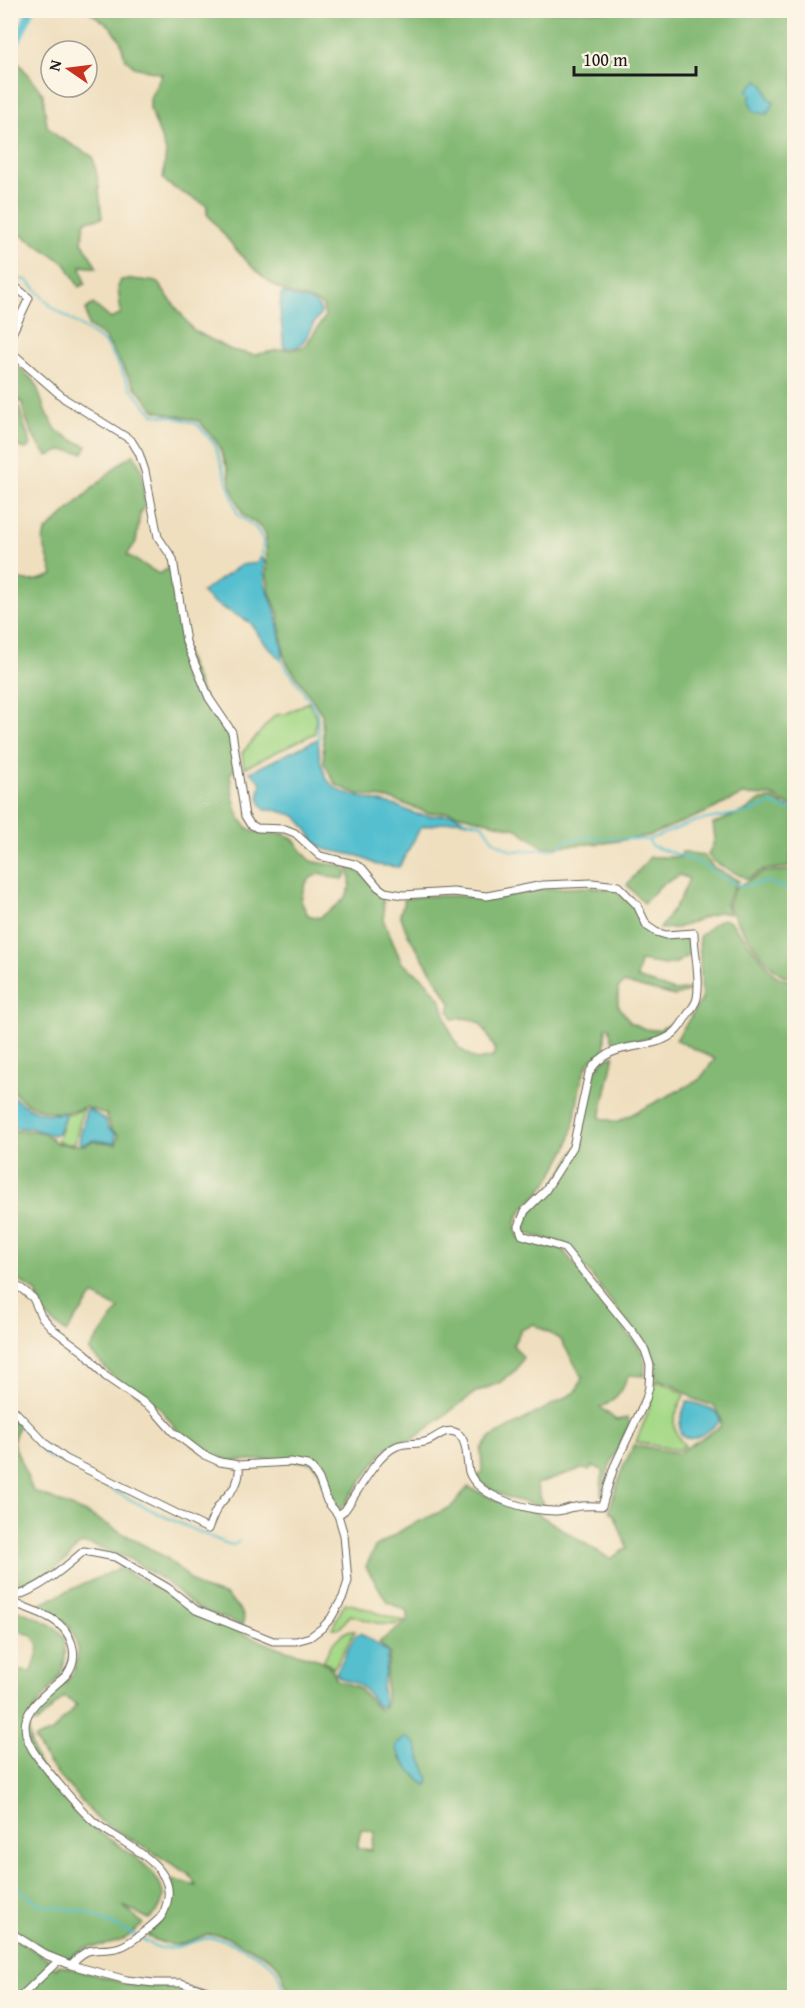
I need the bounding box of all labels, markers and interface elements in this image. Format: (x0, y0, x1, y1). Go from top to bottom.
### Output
north arrow (39, 39, 99, 99)
scale bar (574, 39, 696, 77)
text: 100 m (583, 46, 628, 73)
text: N (42, 57, 67, 73)

